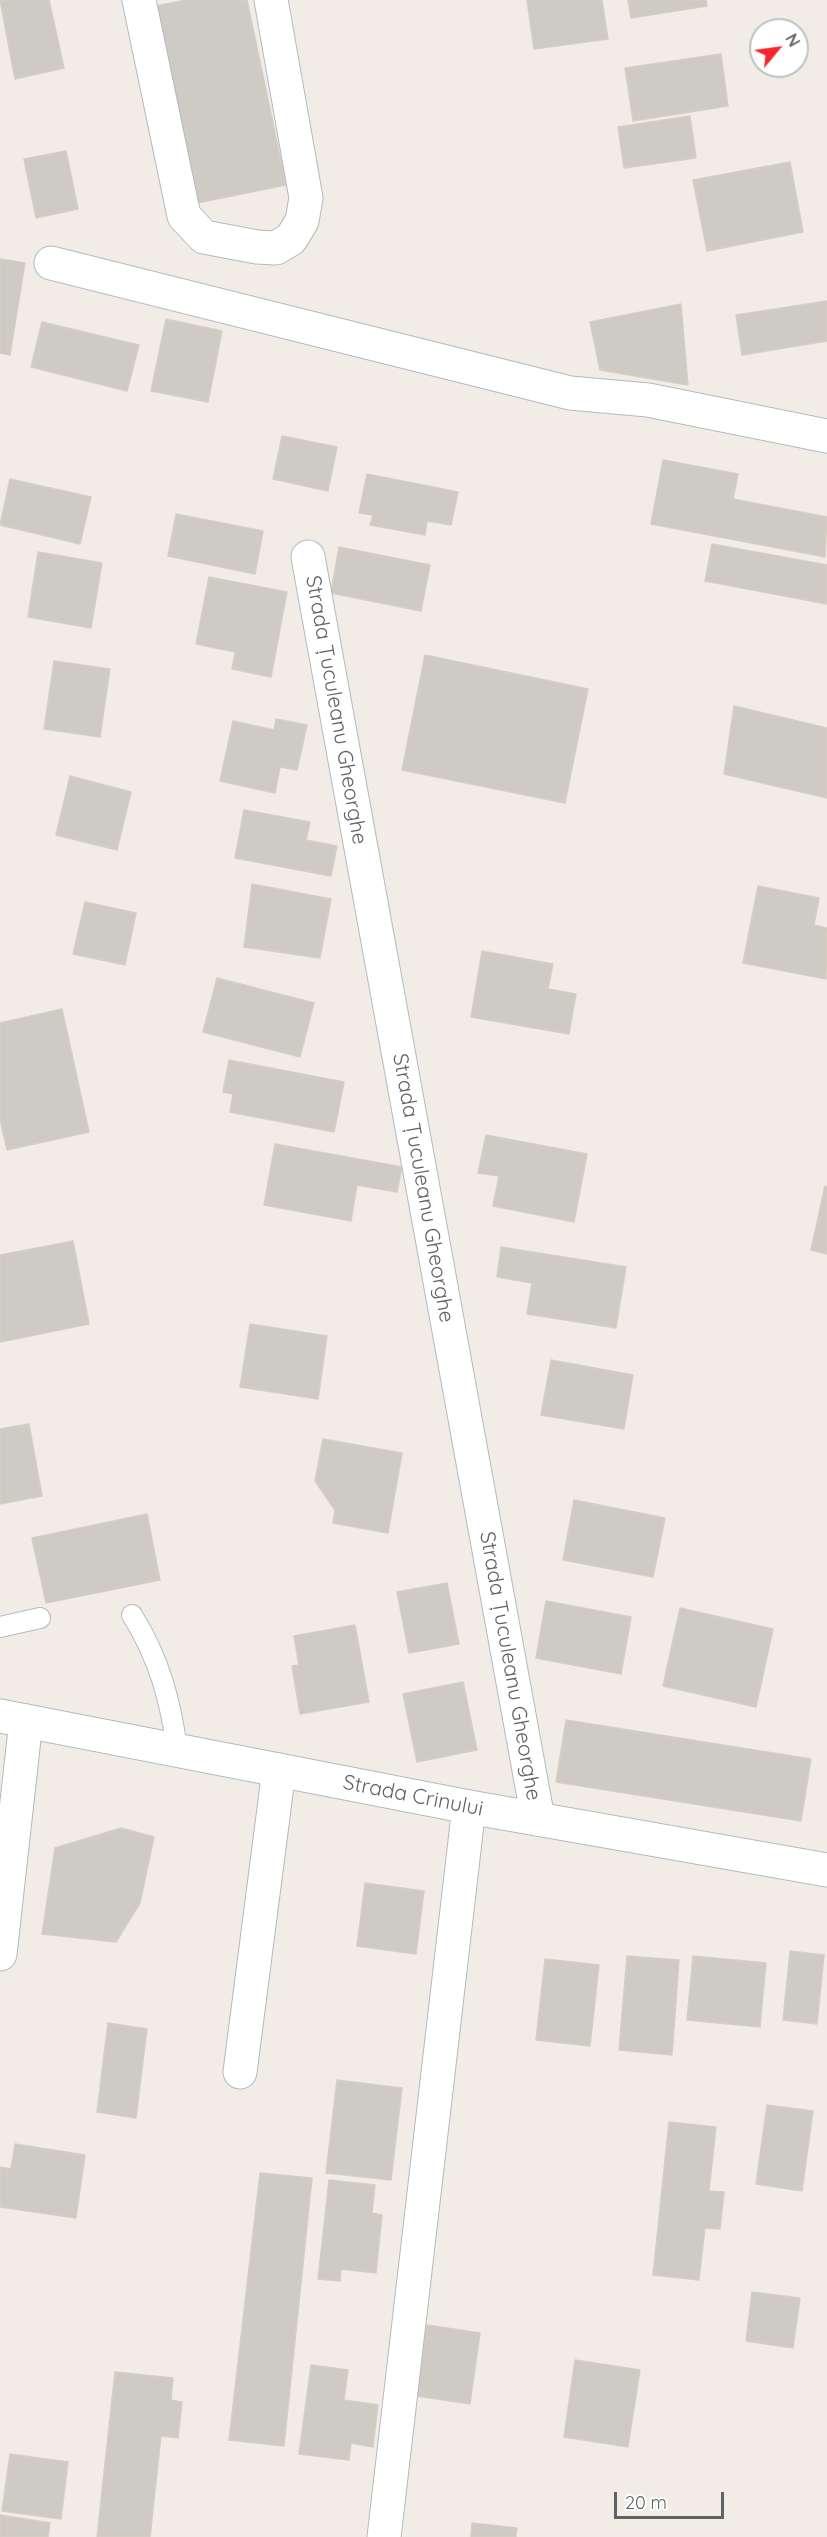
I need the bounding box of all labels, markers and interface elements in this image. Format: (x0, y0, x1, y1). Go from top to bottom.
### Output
north arrow (749, 18, 809, 78)
text: N (781, 30, 805, 50)
street label: Strada Țuculeanu Gheorghe (300, 573, 372, 847)
street label: Strada Țuculeanu Gheorghe (387, 1051, 459, 1325)
street label: Strada Țuculeanu Gheorghe (474, 1529, 546, 1803)
street label: Strada Crinului (341, 1770, 485, 1822)
scale bar (617, 2480, 726, 2518)
text: 20 m (625, 2491, 667, 2514)

